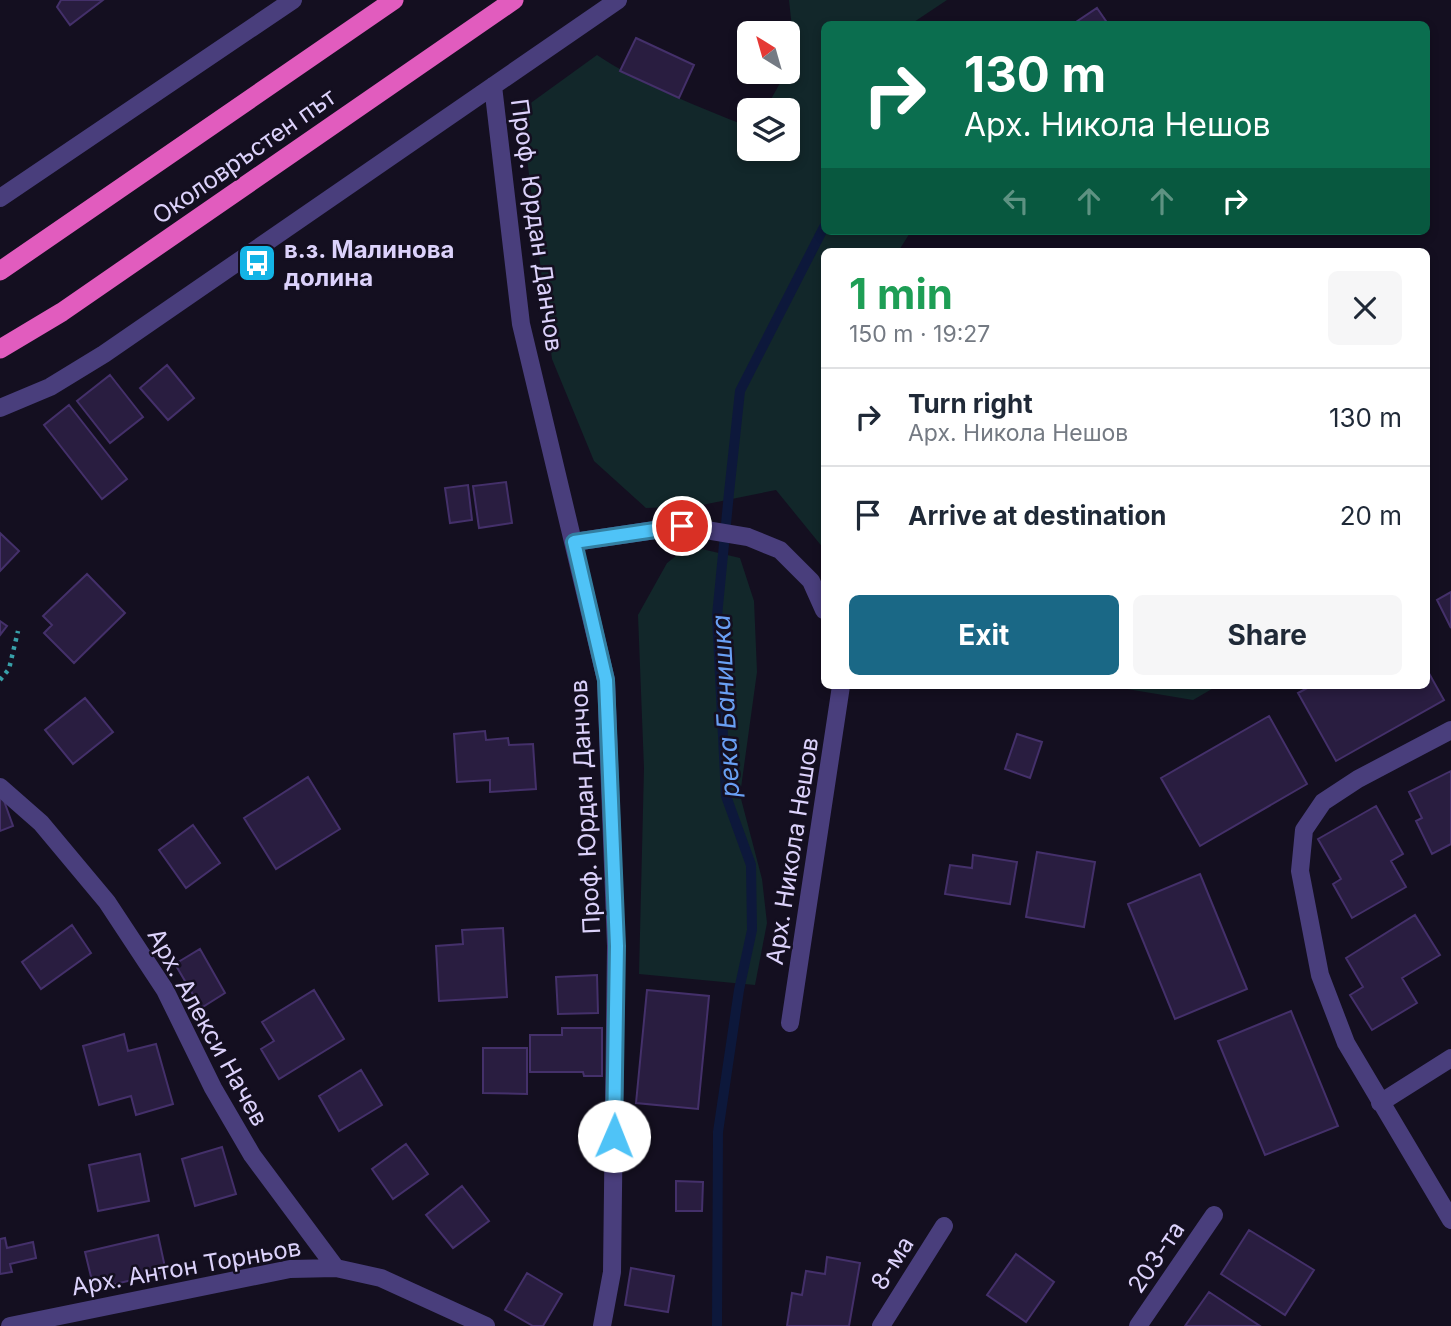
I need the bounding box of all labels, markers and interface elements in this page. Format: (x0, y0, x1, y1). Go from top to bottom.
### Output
north arrow (737, 21, 800, 84)
map controls (737, 21, 800, 161)
text: 130 m (964, 45, 1106, 104)
icon: right (849, 49, 940, 140)
street label: Околовръстен път (147, 82, 341, 230)
street label: Проф. Юрдан Данчов (505, 97, 569, 353)
button: layers (737, 98, 800, 161)
text: Арх. Никола Нешов (964, 105, 1271, 144)
icon: left (997, 182, 1035, 220)
icon: ahead (1070, 182, 1108, 220)
icon: ahead (1143, 182, 1181, 220)
icon: right (1216, 182, 1254, 220)
place label: в.з. Малинова долина (284, 235, 454, 292)
bus stop icon: в.з. Малинова долина (236, 242, 278, 284)
text: 1 min (849, 268, 953, 319)
button: close (1328, 271, 1402, 345)
text: 150 m · 19:27 (849, 320, 990, 348)
text: Turn right (908, 388, 1033, 419)
icon: right (849, 398, 887, 436)
text: 130 m (1329, 402, 1402, 433)
text: Арх. Никола Нешов (908, 419, 1128, 447)
pin (652, 496, 712, 556)
icon: arrive (849, 496, 887, 534)
text: Arrive at destination (908, 500, 1167, 531)
text: 20 m (1340, 500, 1402, 531)
icon: arrive (663, 507, 701, 545)
button: Exit (849, 595, 1119, 675)
button: Share (1133, 595, 1402, 675)
water label: река Банишка (705, 614, 745, 799)
street label: Проф. Юрдан Данчов (564, 679, 606, 935)
street label: Арх. Никола Нешов (760, 735, 824, 967)
street label: Арх. Алекси Начев (142, 923, 274, 1131)
position arrow (577, 1099, 651, 1173)
street label: 203-та (1122, 1216, 1190, 1298)
street label: 8-ма (864, 1231, 920, 1295)
street label: Арх. Антон Торньов (69, 1233, 303, 1301)

